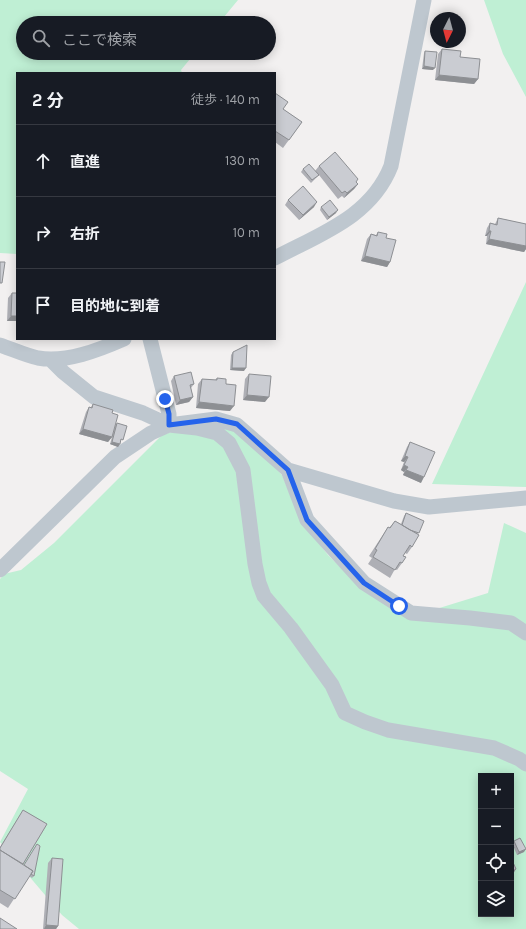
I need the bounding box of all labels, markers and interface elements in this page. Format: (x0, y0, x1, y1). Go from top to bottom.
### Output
north arrow (430, 12, 466, 48)
search box (16, 16, 276, 60)
icon: search (30, 27, 52, 49)
text: ここで検索 (62, 31, 137, 49)
text: 2 分 (32, 90, 64, 110)
text: 徒歩 · 140 m (191, 92, 260, 107)
icon: ahead (32, 150, 54, 172)
text: 直進 (70, 153, 100, 171)
text: 130 m (225, 153, 260, 168)
icon: right (32, 222, 54, 244)
text: 右折 (70, 225, 100, 243)
text: 10 m (233, 225, 260, 240)
icon: arrive (32, 294, 54, 316)
text: 目的地に到着 (70, 297, 160, 315)
route end (156, 390, 174, 408)
route start (390, 597, 408, 615)
map controls (478, 773, 514, 917)
button: + (478, 773, 514, 809)
button: − (478, 809, 514, 845)
button: locate (478, 845, 514, 881)
button: layers (478, 881, 514, 917)

